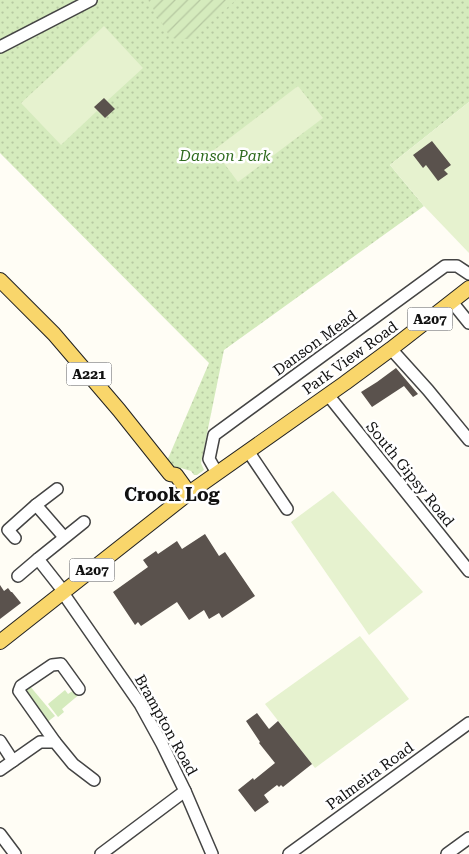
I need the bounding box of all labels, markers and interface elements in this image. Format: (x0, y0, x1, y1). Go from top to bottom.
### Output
park label: Danson Park (178, 147, 272, 165)
street label: Danson Mead (270, 306, 361, 379)
road number: A207 (408, 308, 452, 330)
street label: Park View Road (299, 317, 401, 399)
road number: A221 (66, 362, 112, 386)
street label: South Gipsy Road (362, 418, 458, 530)
district label: Crook Log (124, 484, 221, 505)
road number: A207 (70, 558, 114, 582)
street label: Brampton Road (131, 671, 201, 779)
street label: Palmeira Road (323, 738, 417, 814)

